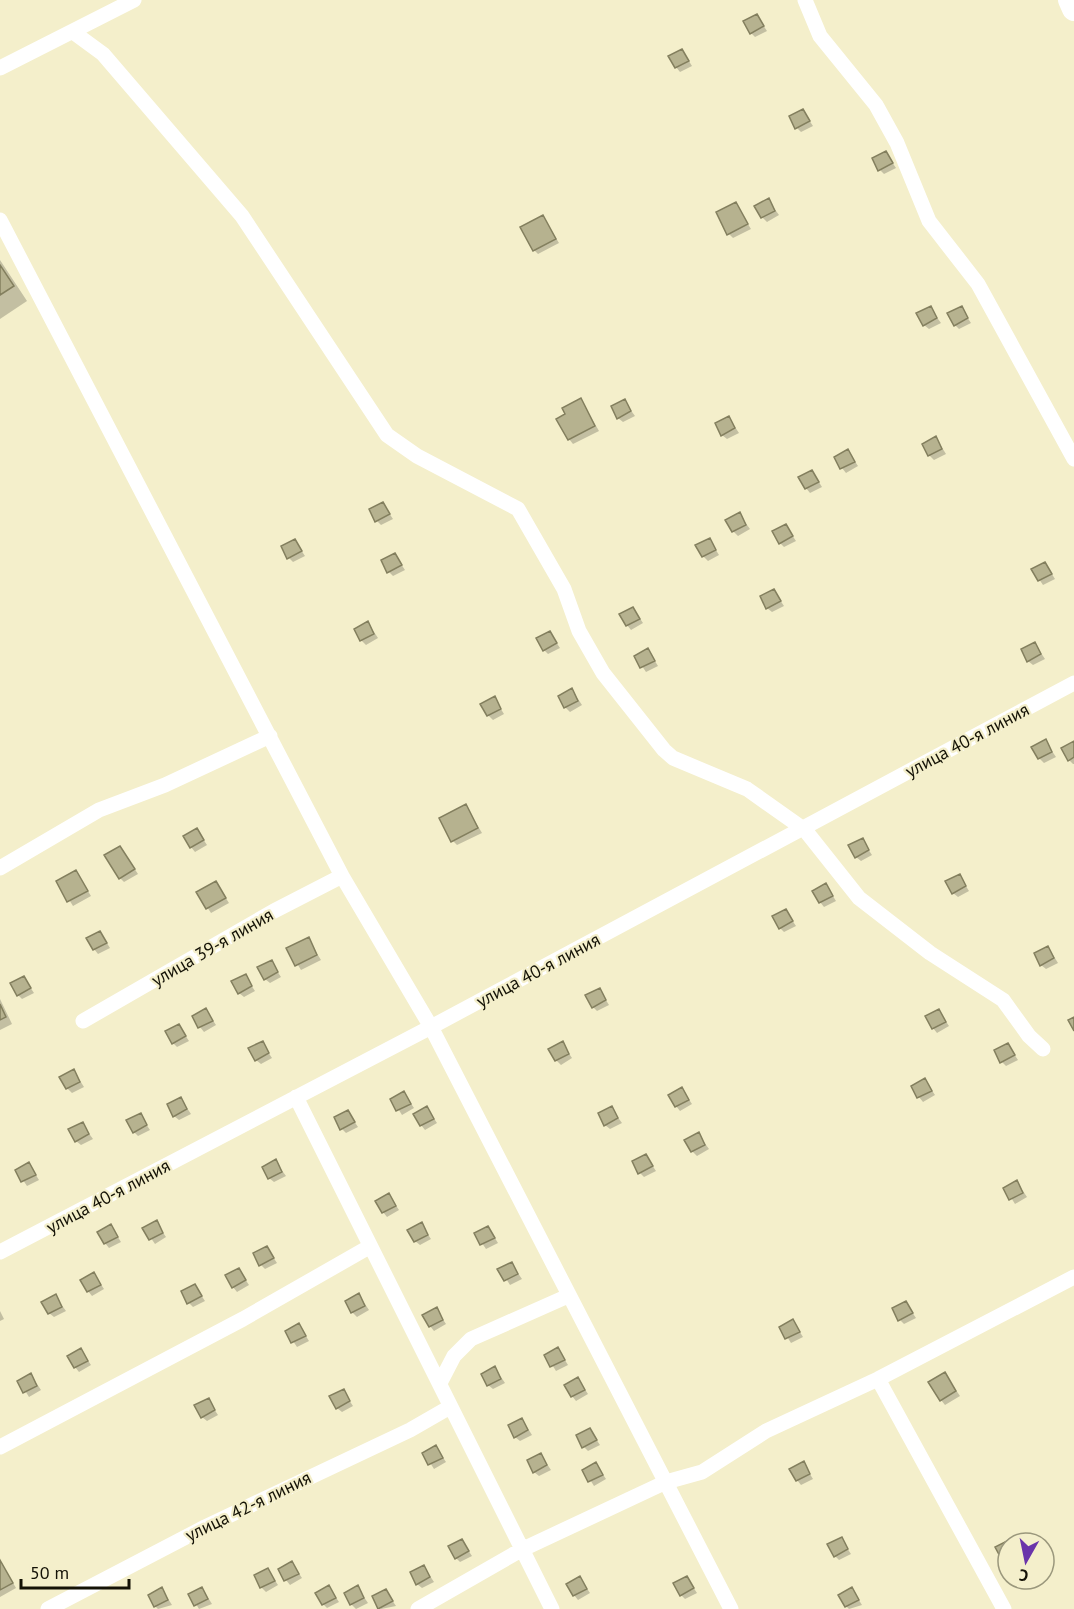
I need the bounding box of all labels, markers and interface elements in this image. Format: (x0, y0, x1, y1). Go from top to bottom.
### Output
street label: улица 40-я линия (901, 698, 1033, 782)
street label: улица 39-я линия (147, 903, 277, 991)
street label: улица 40-я линия (472, 928, 604, 1012)
street label: улица 40-я линия (42, 1154, 174, 1238)
street label: улица 42-я линия (181, 1466, 315, 1546)
north arrow (996, 1531, 1056, 1591)
scale bar (21, 1552, 129, 1590)
text: 50 m (30, 1561, 69, 1584)
text: С (1018, 1565, 1030, 1586)

